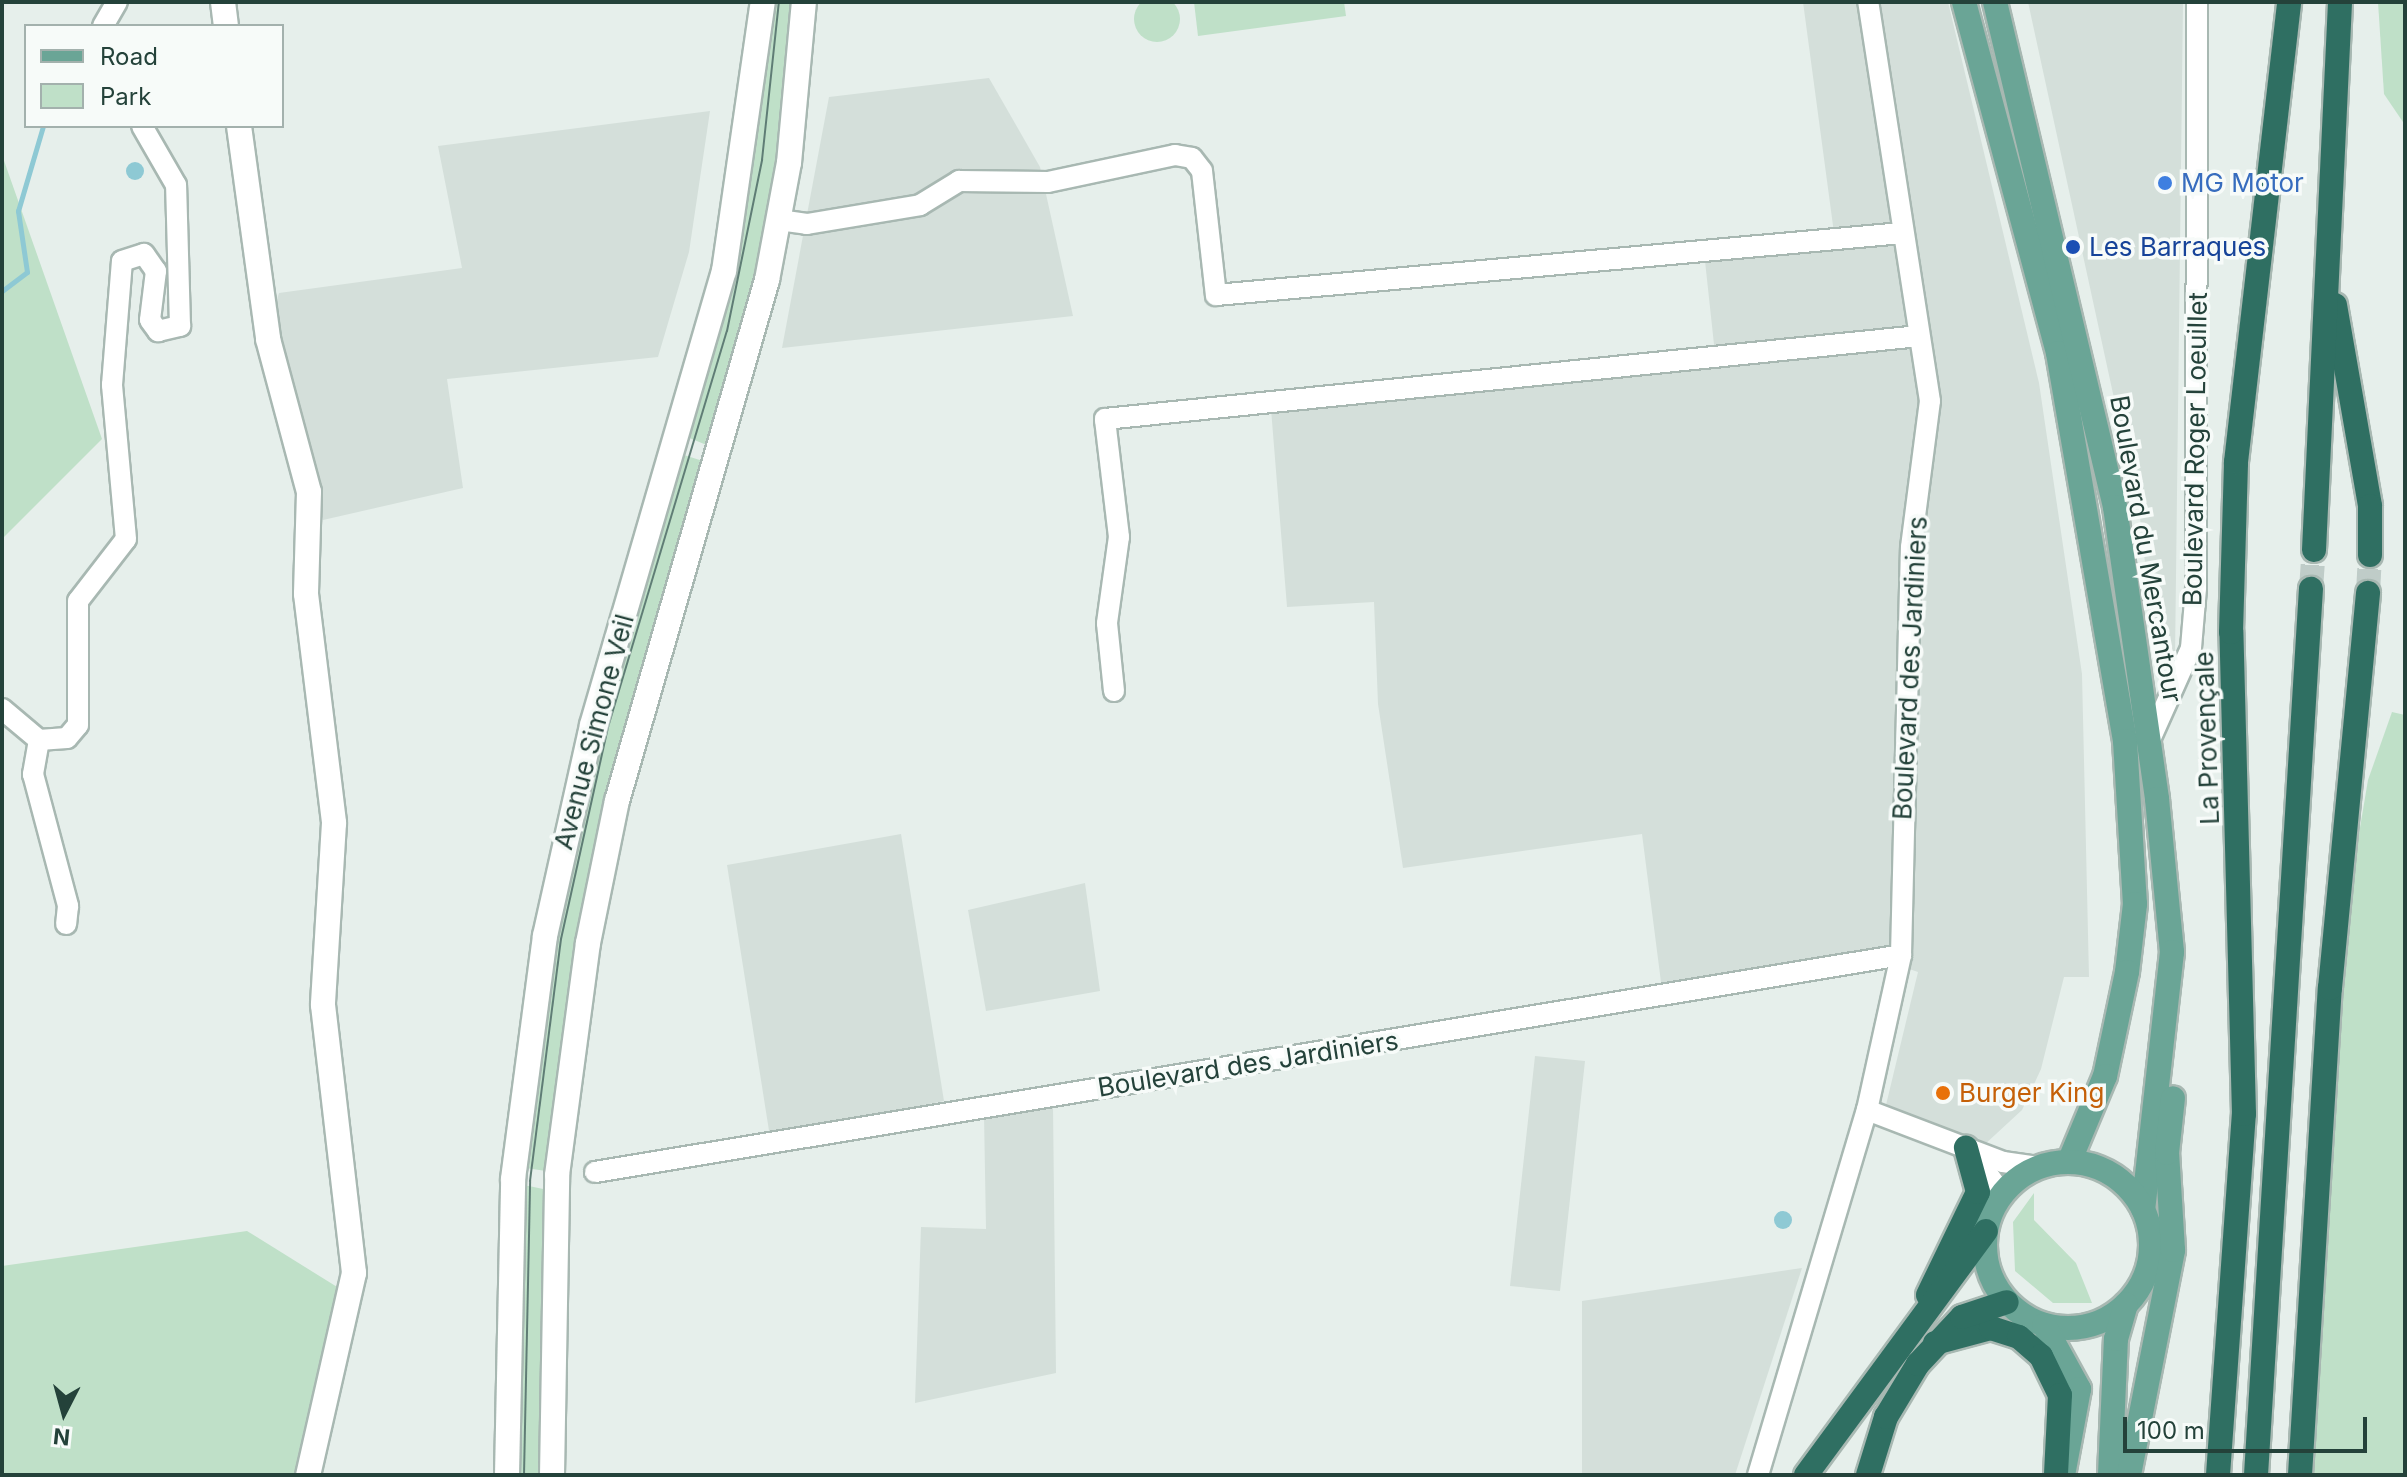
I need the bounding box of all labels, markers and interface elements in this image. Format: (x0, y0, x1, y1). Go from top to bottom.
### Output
legend (24, 24, 284, 128)
text: Road (100, 42, 158, 71)
text: Park (100, 82, 151, 111)
place label: MG Motor (2181, 167, 2304, 199)
marker: MG Motor (2156, 174, 2174, 192)
place label: Les Barraques (2089, 231, 2266, 263)
marker: Les Barraques (2064, 238, 2082, 256)
street label: Boulevard Roger Loeuillet (2177, 292, 2213, 606)
street label: Boulevard du Mercantour (2104, 393, 2188, 705)
street label: Boulevard des Jardiniers (1886, 515, 1934, 821)
street label: Avenue Simone Veil (548, 611, 640, 853)
street label: La Provençale (2188, 651, 2226, 825)
street label: Boulevard des Jardiniers (1095, 1025, 1401, 1103)
place label: Burger King (1959, 1077, 2104, 1109)
marker: Burger King (1934, 1084, 1952, 1102)
north arrow (24, 1373, 104, 1453)
scale bar (2127, 1401, 2371, 1451)
text: 100 m (2137, 1416, 2205, 1445)
text: N (52, 1423, 71, 1451)

